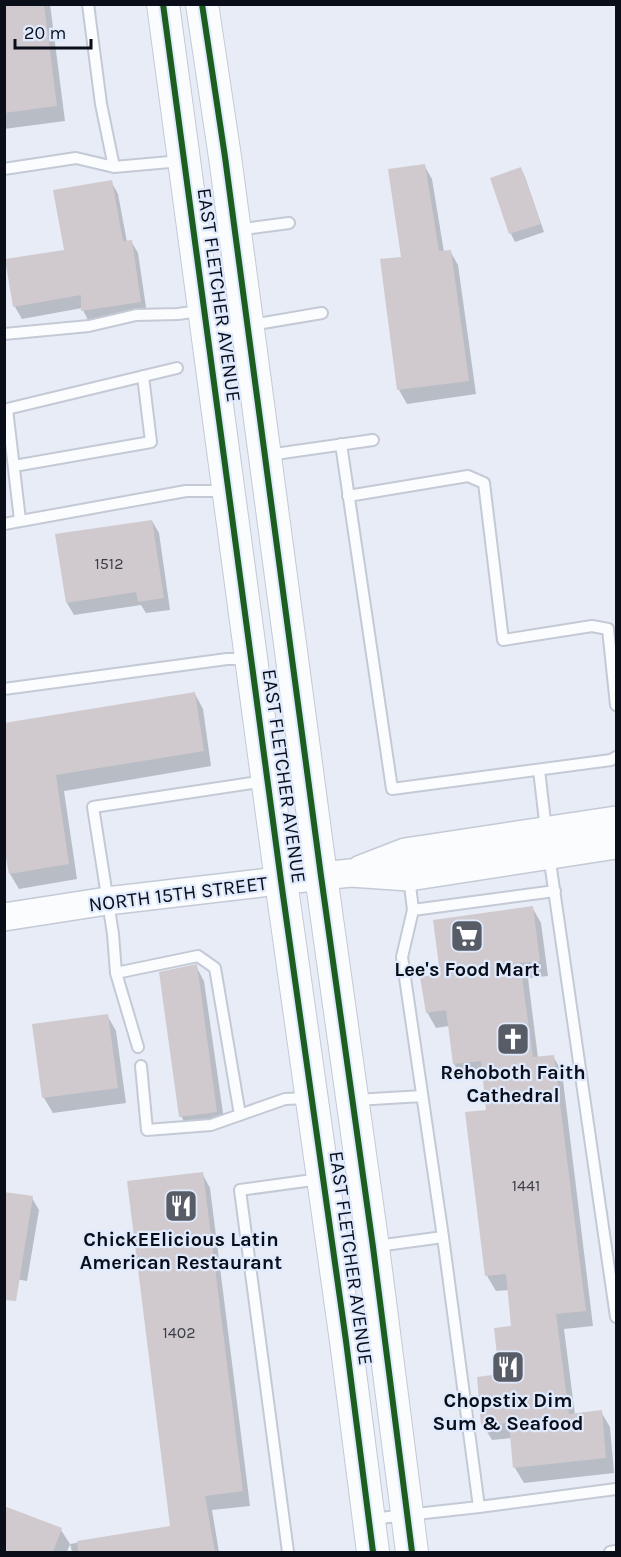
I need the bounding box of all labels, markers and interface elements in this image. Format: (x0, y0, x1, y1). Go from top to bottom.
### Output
scale bar (15, 12, 92, 50)
text: 20 m (24, 22, 66, 44)
street label: EAST FLETCHER AVENUE (193, 186, 245, 404)
house number: 1512 (95, 554, 123, 573)
street label: EAST FLETCHER AVENUE (258, 667, 310, 885)
street label: NORTH 15TH STREET (87, 872, 269, 916)
supermarket icon: Lee's Food Mart (449, 918, 485, 954)
place label: Lee's Food Mart (394, 958, 540, 981)
church icon: Rehoboth Faith Cathedral (495, 1021, 531, 1057)
place label: Rehoboth Faith Cathedral (440, 1061, 586, 1107)
street label: EAST FLETCHER AVENUE (325, 1149, 377, 1367)
house number: 1441 (512, 1176, 540, 1195)
restaurant icon: ChickEElicious Latin American Restaurant (163, 1188, 199, 1224)
place label: ChickEElicious Latin American Restaurant (80, 1228, 282, 1274)
house number: 1402 (163, 1323, 196, 1342)
restaurant icon: Chopstix Dim Sum & Seafood (490, 1349, 526, 1385)
place label: Chopstix Dim Sum & Seafood (432, 1389, 584, 1435)

